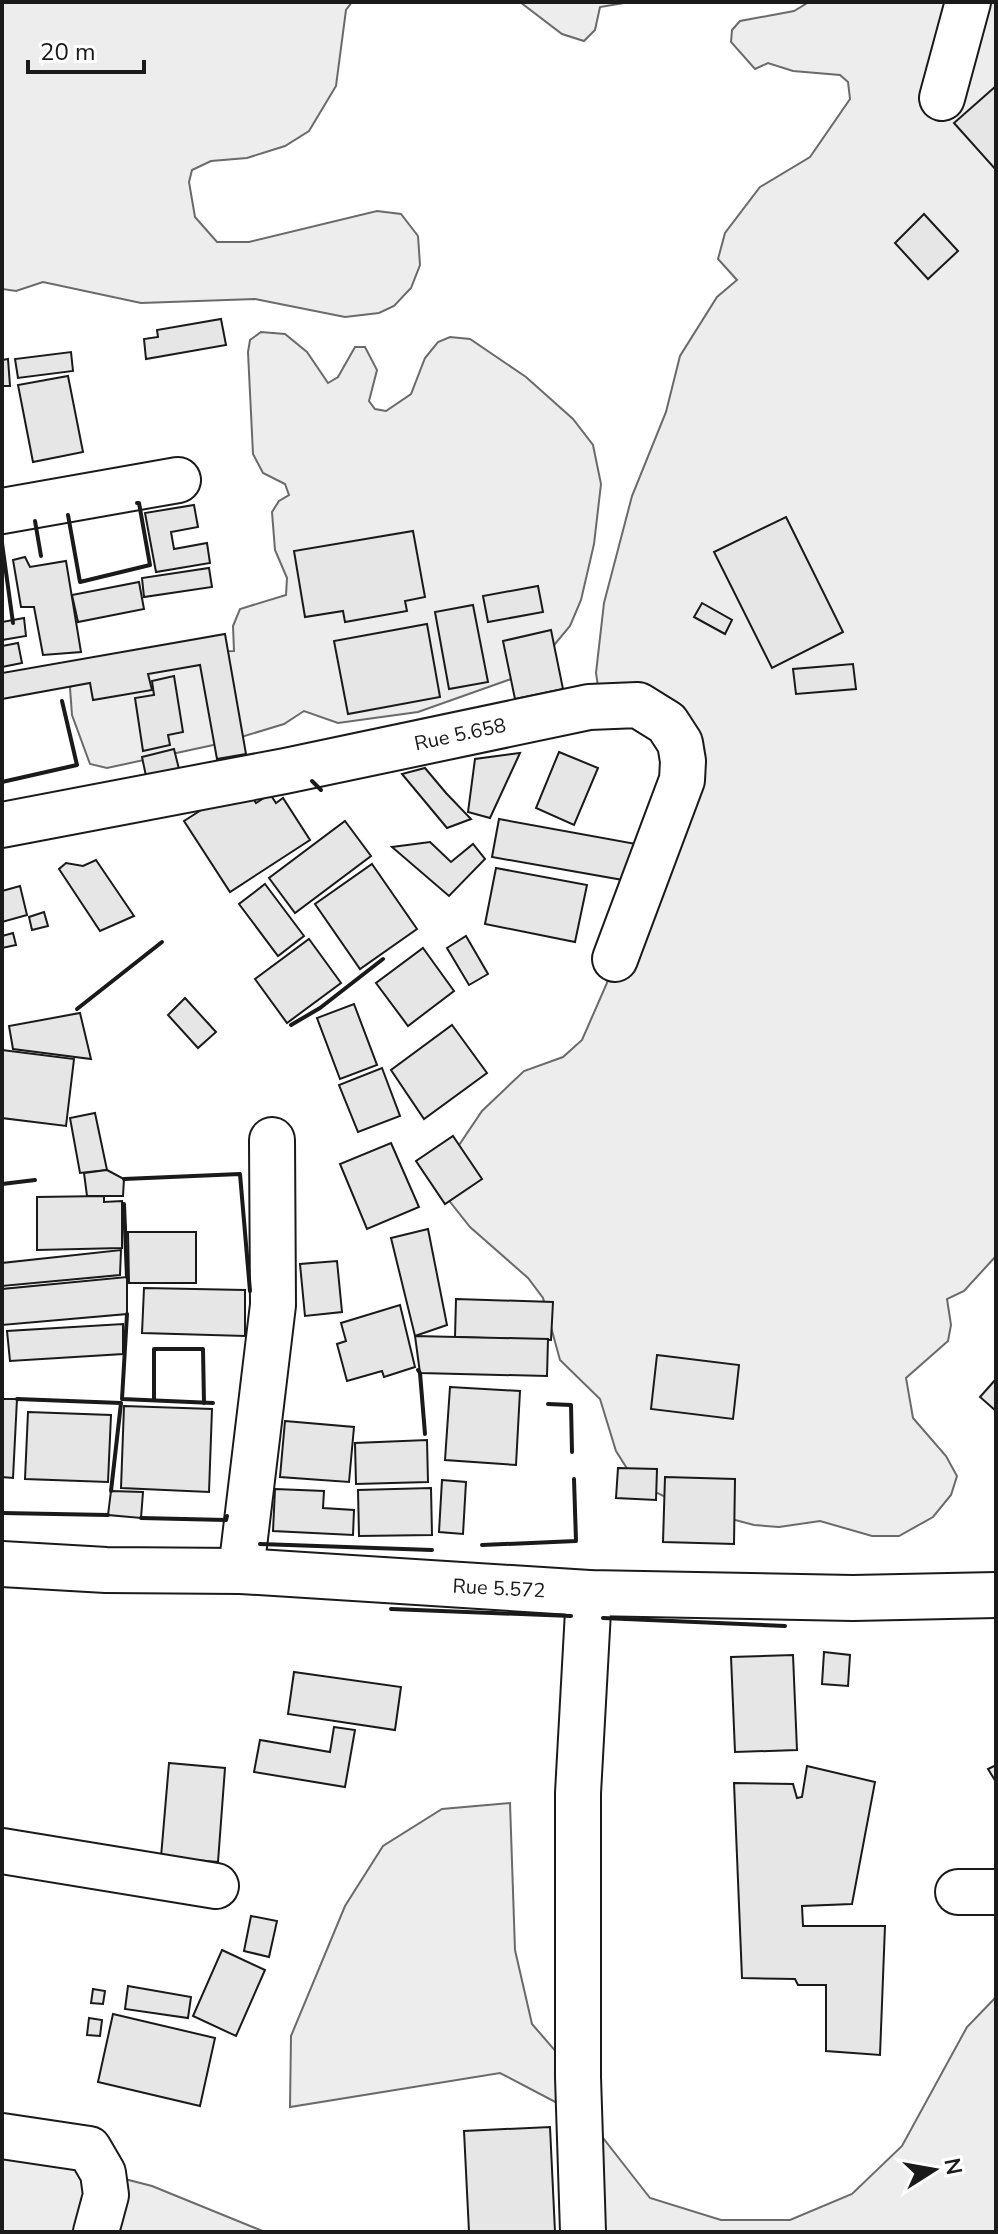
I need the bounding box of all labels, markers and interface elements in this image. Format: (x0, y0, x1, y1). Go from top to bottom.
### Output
scale bar (28, 24, 144, 74)
text: 20 m (40, 36, 96, 68)
street label: Rue 5.658 (412, 712, 508, 757)
street label: Rue 5.572 (452, 1573, 546, 1604)
north arrow (894, 2130, 974, 2210)
text: N (936, 2155, 969, 2177)

